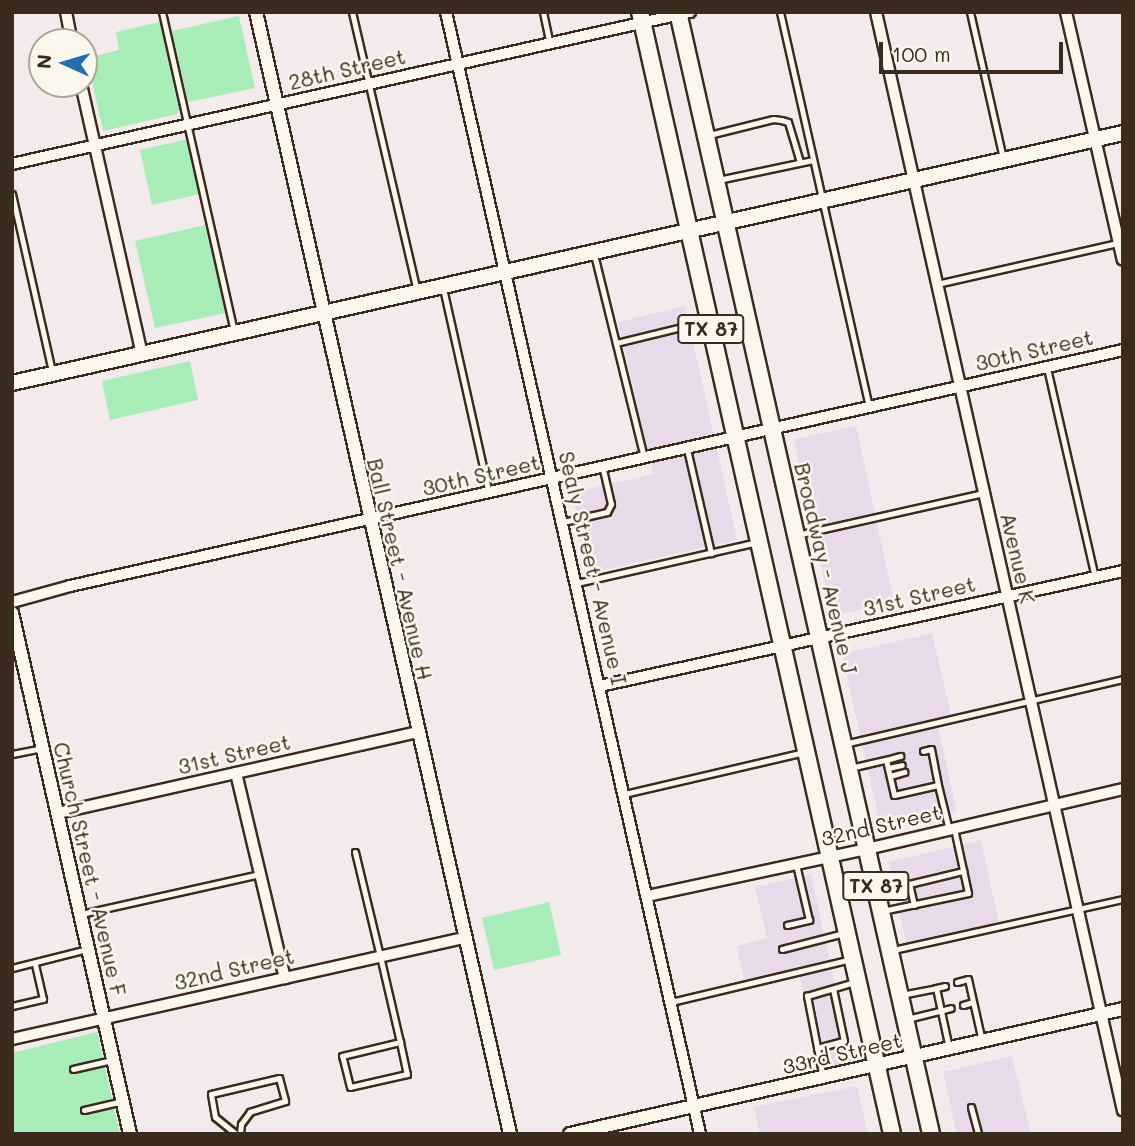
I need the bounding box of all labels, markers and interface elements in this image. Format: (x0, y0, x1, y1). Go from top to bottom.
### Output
north arrow (28, 28, 98, 98)
scale bar (883, 28, 1067, 72)
text: 100 m (892, 40, 951, 67)
street label: 28th Street (286, 43, 408, 95)
text: N (31, 54, 57, 70)
road number: TX 87 (676, 314, 746, 344)
street label: 30th Street (973, 324, 1095, 376)
street label: 30th Street (420, 449, 542, 501)
street label: Sealy Street - Avenue I (554, 449, 632, 687)
street label: Ball Street - Avenue H (362, 456, 438, 682)
street label: Broadway - Avenue J (789, 460, 863, 676)
street label: Avenue K (995, 510, 1041, 606)
street label: 31st Street (860, 571, 978, 621)
street label: 31st Street (175, 729, 293, 779)
street label: Church Street - Avenue F (48, 739, 132, 999)
street label: 32nd Street (818, 799, 944, 851)
road number: TX 87 (841, 870, 911, 902)
street label: 32nd Street (171, 943, 297, 995)
street label: 33rd Street (780, 1027, 904, 1079)

